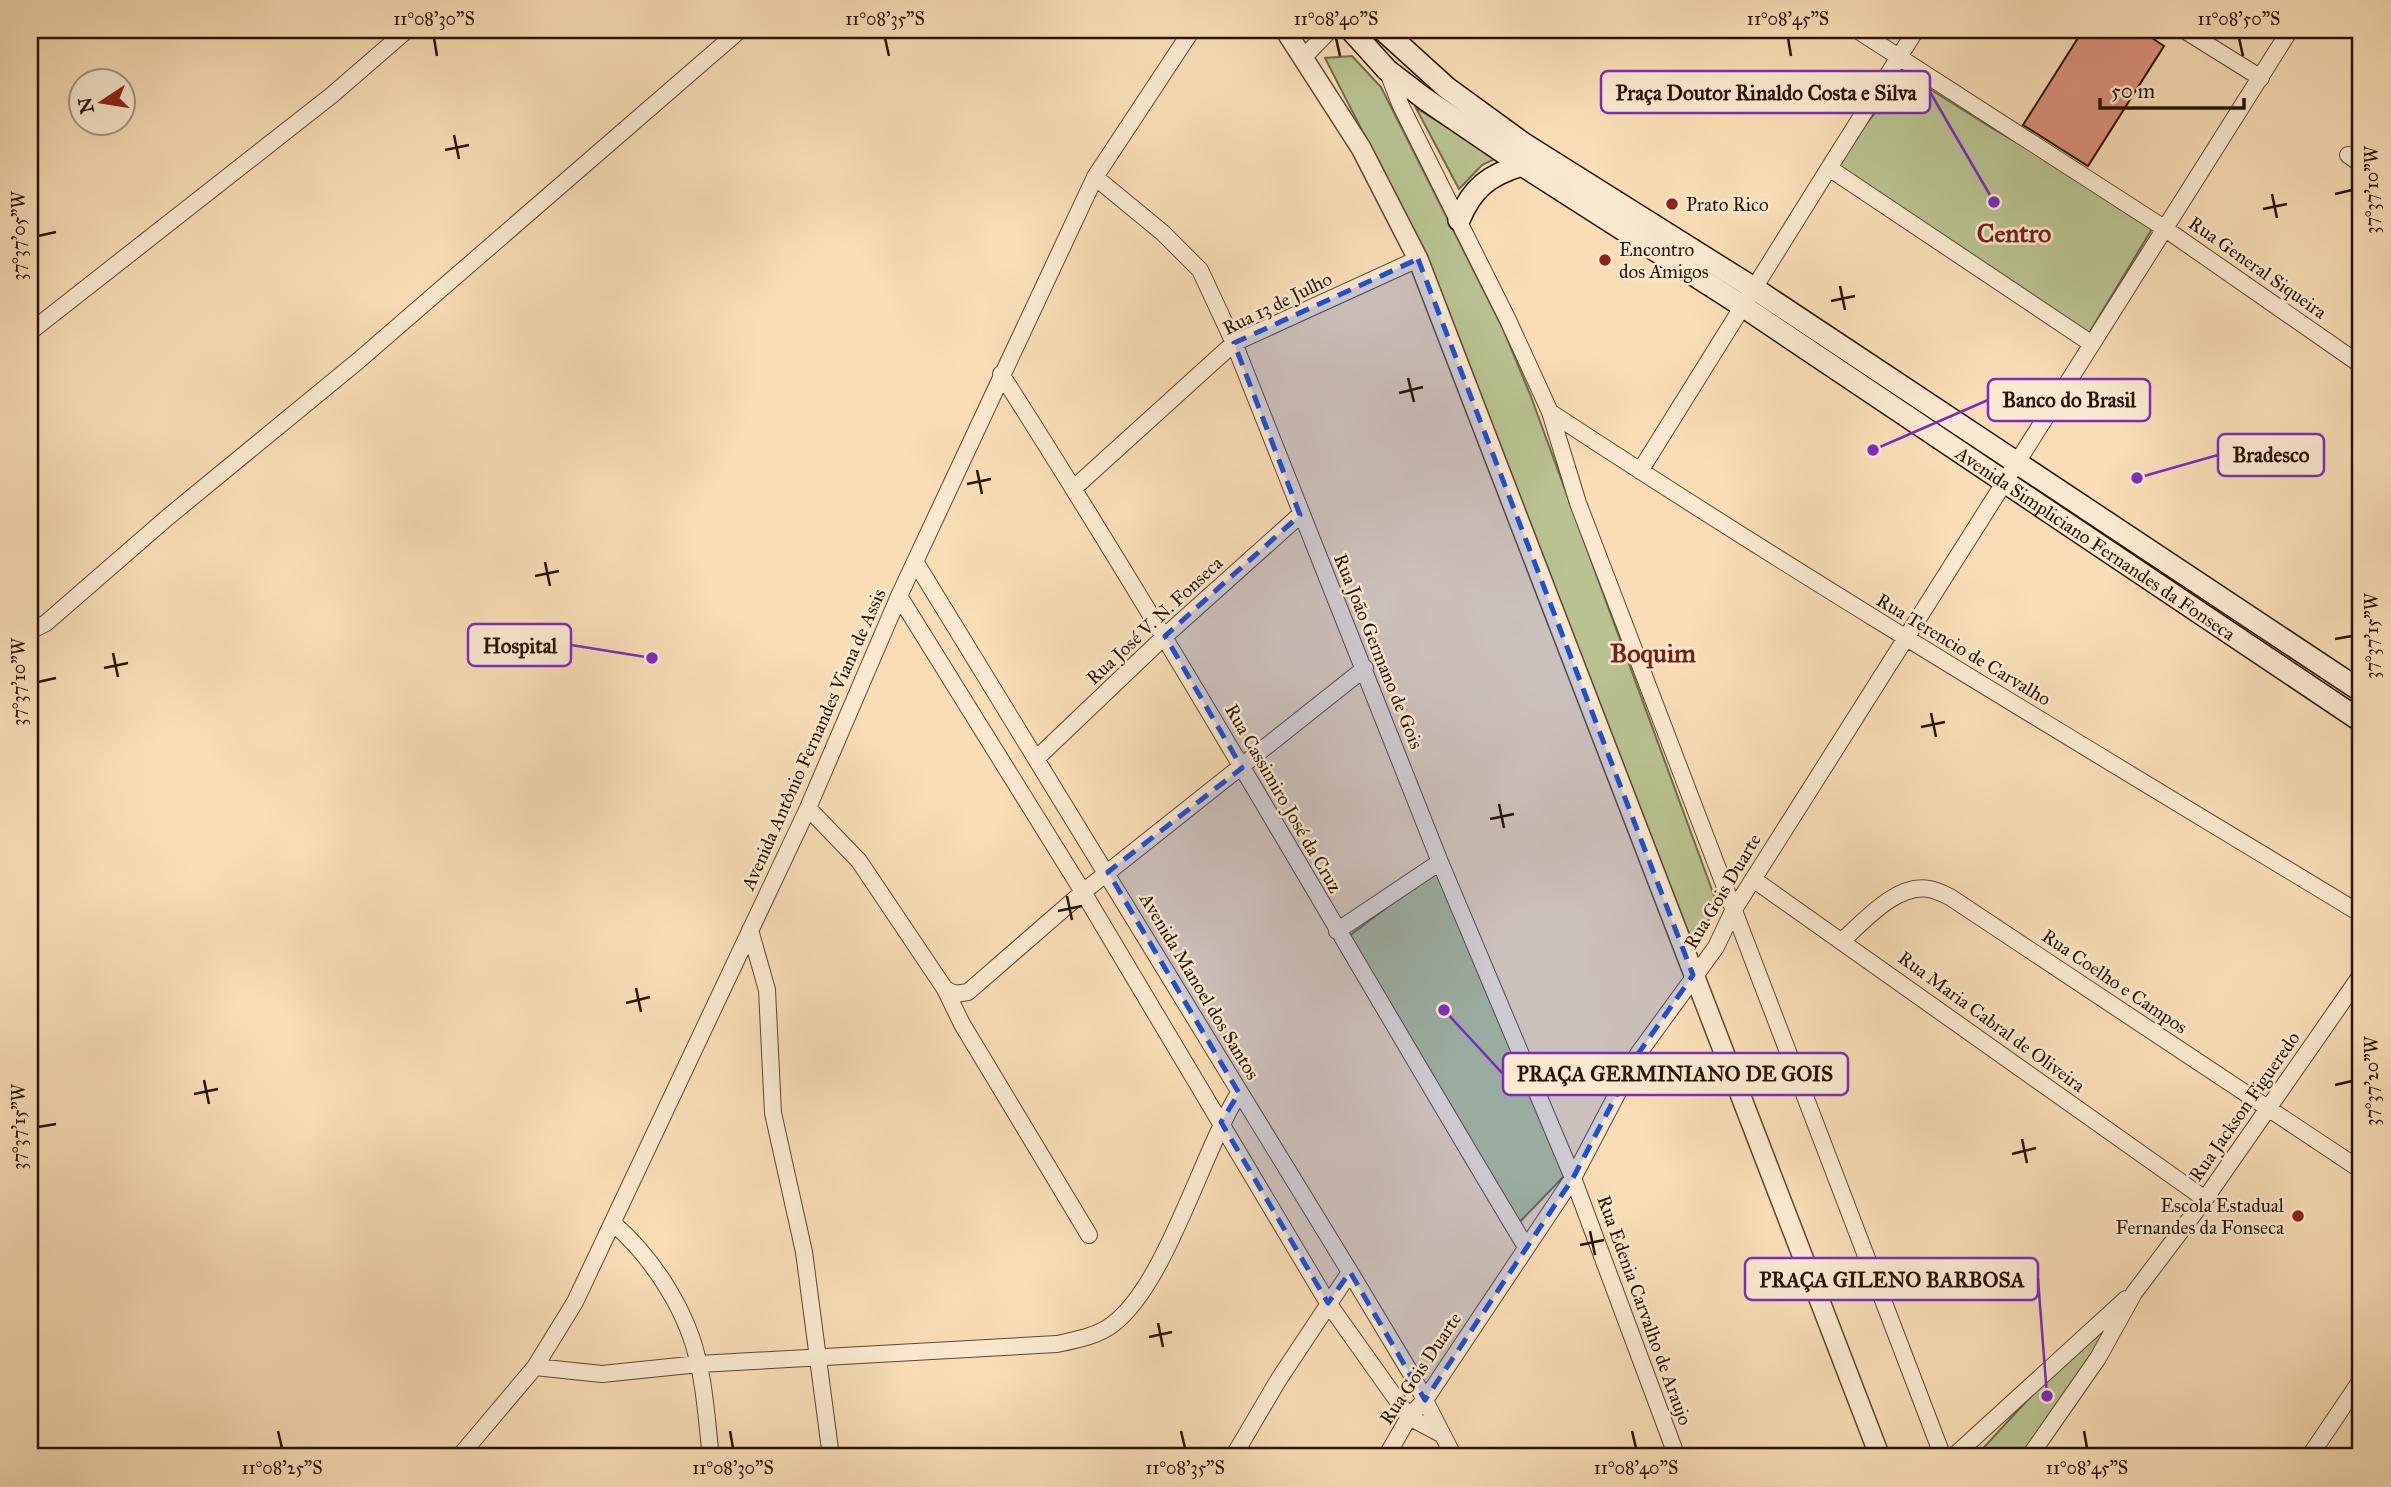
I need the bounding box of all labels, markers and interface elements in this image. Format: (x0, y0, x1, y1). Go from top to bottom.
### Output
text: 11°08'30"S (393, 8, 475, 30)
text: 11°08'35"S (845, 8, 925, 30)
text: 11°08'40"S (1294, 8, 1378, 30)
text: 11°08'45"S (1747, 8, 1829, 30)
text: 11°08'50"S (2198, 8, 2280, 30)
north arrow (66, 66, 136, 136)
scale bar (2100, 66, 2244, 110)
callout: Praça Doutor Rinaldo Costa e Silva (1601, 71, 1930, 113)
text: 50 m (2111, 78, 2156, 104)
text: Praça Doutor Rinaldo Costa e Silva (1615, 80, 1918, 106)
text: N (73, 95, 99, 116)
text: 37°37'10"W (2361, 145, 2383, 234)
text: 37°37'05"W (8, 191, 30, 280)
place label: Prato Rico (1686, 193, 1769, 216)
marker: Prato Rico (1664, 196, 1680, 212)
street label: Rua General Siqueira (2184, 211, 2332, 325)
district label: Centro (1977, 217, 2051, 249)
place label: Encontro dos Amigos (1619, 238, 1709, 284)
marker: Encontro dos Amigos (1597, 252, 1613, 268)
street label: Rua 13 de Julho (1219, 267, 1336, 341)
callout: Banco do Brasil (1988, 379, 2150, 421)
text: Banco do Brasil (2002, 387, 2137, 413)
callout: Bradesco (2218, 434, 2324, 476)
street label: Avenida Simpliciano Fernandes da Fonseca (1950, 441, 2240, 646)
text: Bradesco (2232, 442, 2310, 468)
street label: Rua João Germano de Gois (1328, 550, 1428, 753)
street label: Rua José V. N. Fonseca (1081, 551, 1229, 690)
street label: Avenida Antônio Fernandes Viana de Assis (736, 585, 891, 895)
street label: Rua Terencio de Carvalho (1872, 588, 2055, 711)
text: 37°37'15"W (2361, 592, 2383, 679)
callout: Hospital (468, 624, 571, 666)
text: Hospital (483, 633, 559, 659)
text: 37°37'10"W (8, 637, 30, 726)
district label: Boquim (1610, 637, 1696, 669)
street label: Rua Cassimiro José da Cruz (1219, 700, 1347, 897)
street label: Rua Gois Duarte (1679, 829, 1766, 953)
street label: Avenida Manoel dos Santos (1134, 888, 1264, 1084)
street label: Rua Coelho e Campos (2038, 924, 2192, 1039)
street label: Rua Maria Cabral de Oliveira (1894, 946, 2090, 1098)
street label: Rua Jackson Figueredo (2184, 1027, 2306, 1186)
text: 37°37'20"W (2361, 1035, 2383, 1126)
callout: PRAÇA GERMINIANO DE GOIS (1503, 1053, 1848, 1095)
text: PRAÇA GERMINIANO DE GOIS (1517, 1061, 1833, 1087)
text: 37°37'15"W (8, 1083, 30, 1170)
street label: Rua Edenia Carvalho de Araujo (1592, 1192, 1697, 1429)
place label: Escola Estadual Fernandes da Fonseca (2115, 1194, 2285, 1239)
marker: Escola Estadual Fernandes da Fonseca (2290, 1208, 2306, 1224)
callout: PRAÇA GILENO BARBOSA (1745, 1258, 2038, 1300)
text: PRAÇA GILENO BARBOSA (1759, 1267, 2026, 1293)
street label: Rua Gois Duarte (1374, 1308, 1466, 1429)
text: 11°08'25"S (241, 1457, 323, 1479)
text: 11°08'30"S (692, 1457, 774, 1479)
text: 11°08'35"S (1145, 1457, 1225, 1479)
text: 11°08'40"S (1594, 1457, 1678, 1479)
text: 11°08'45"S (2046, 1457, 2128, 1479)

